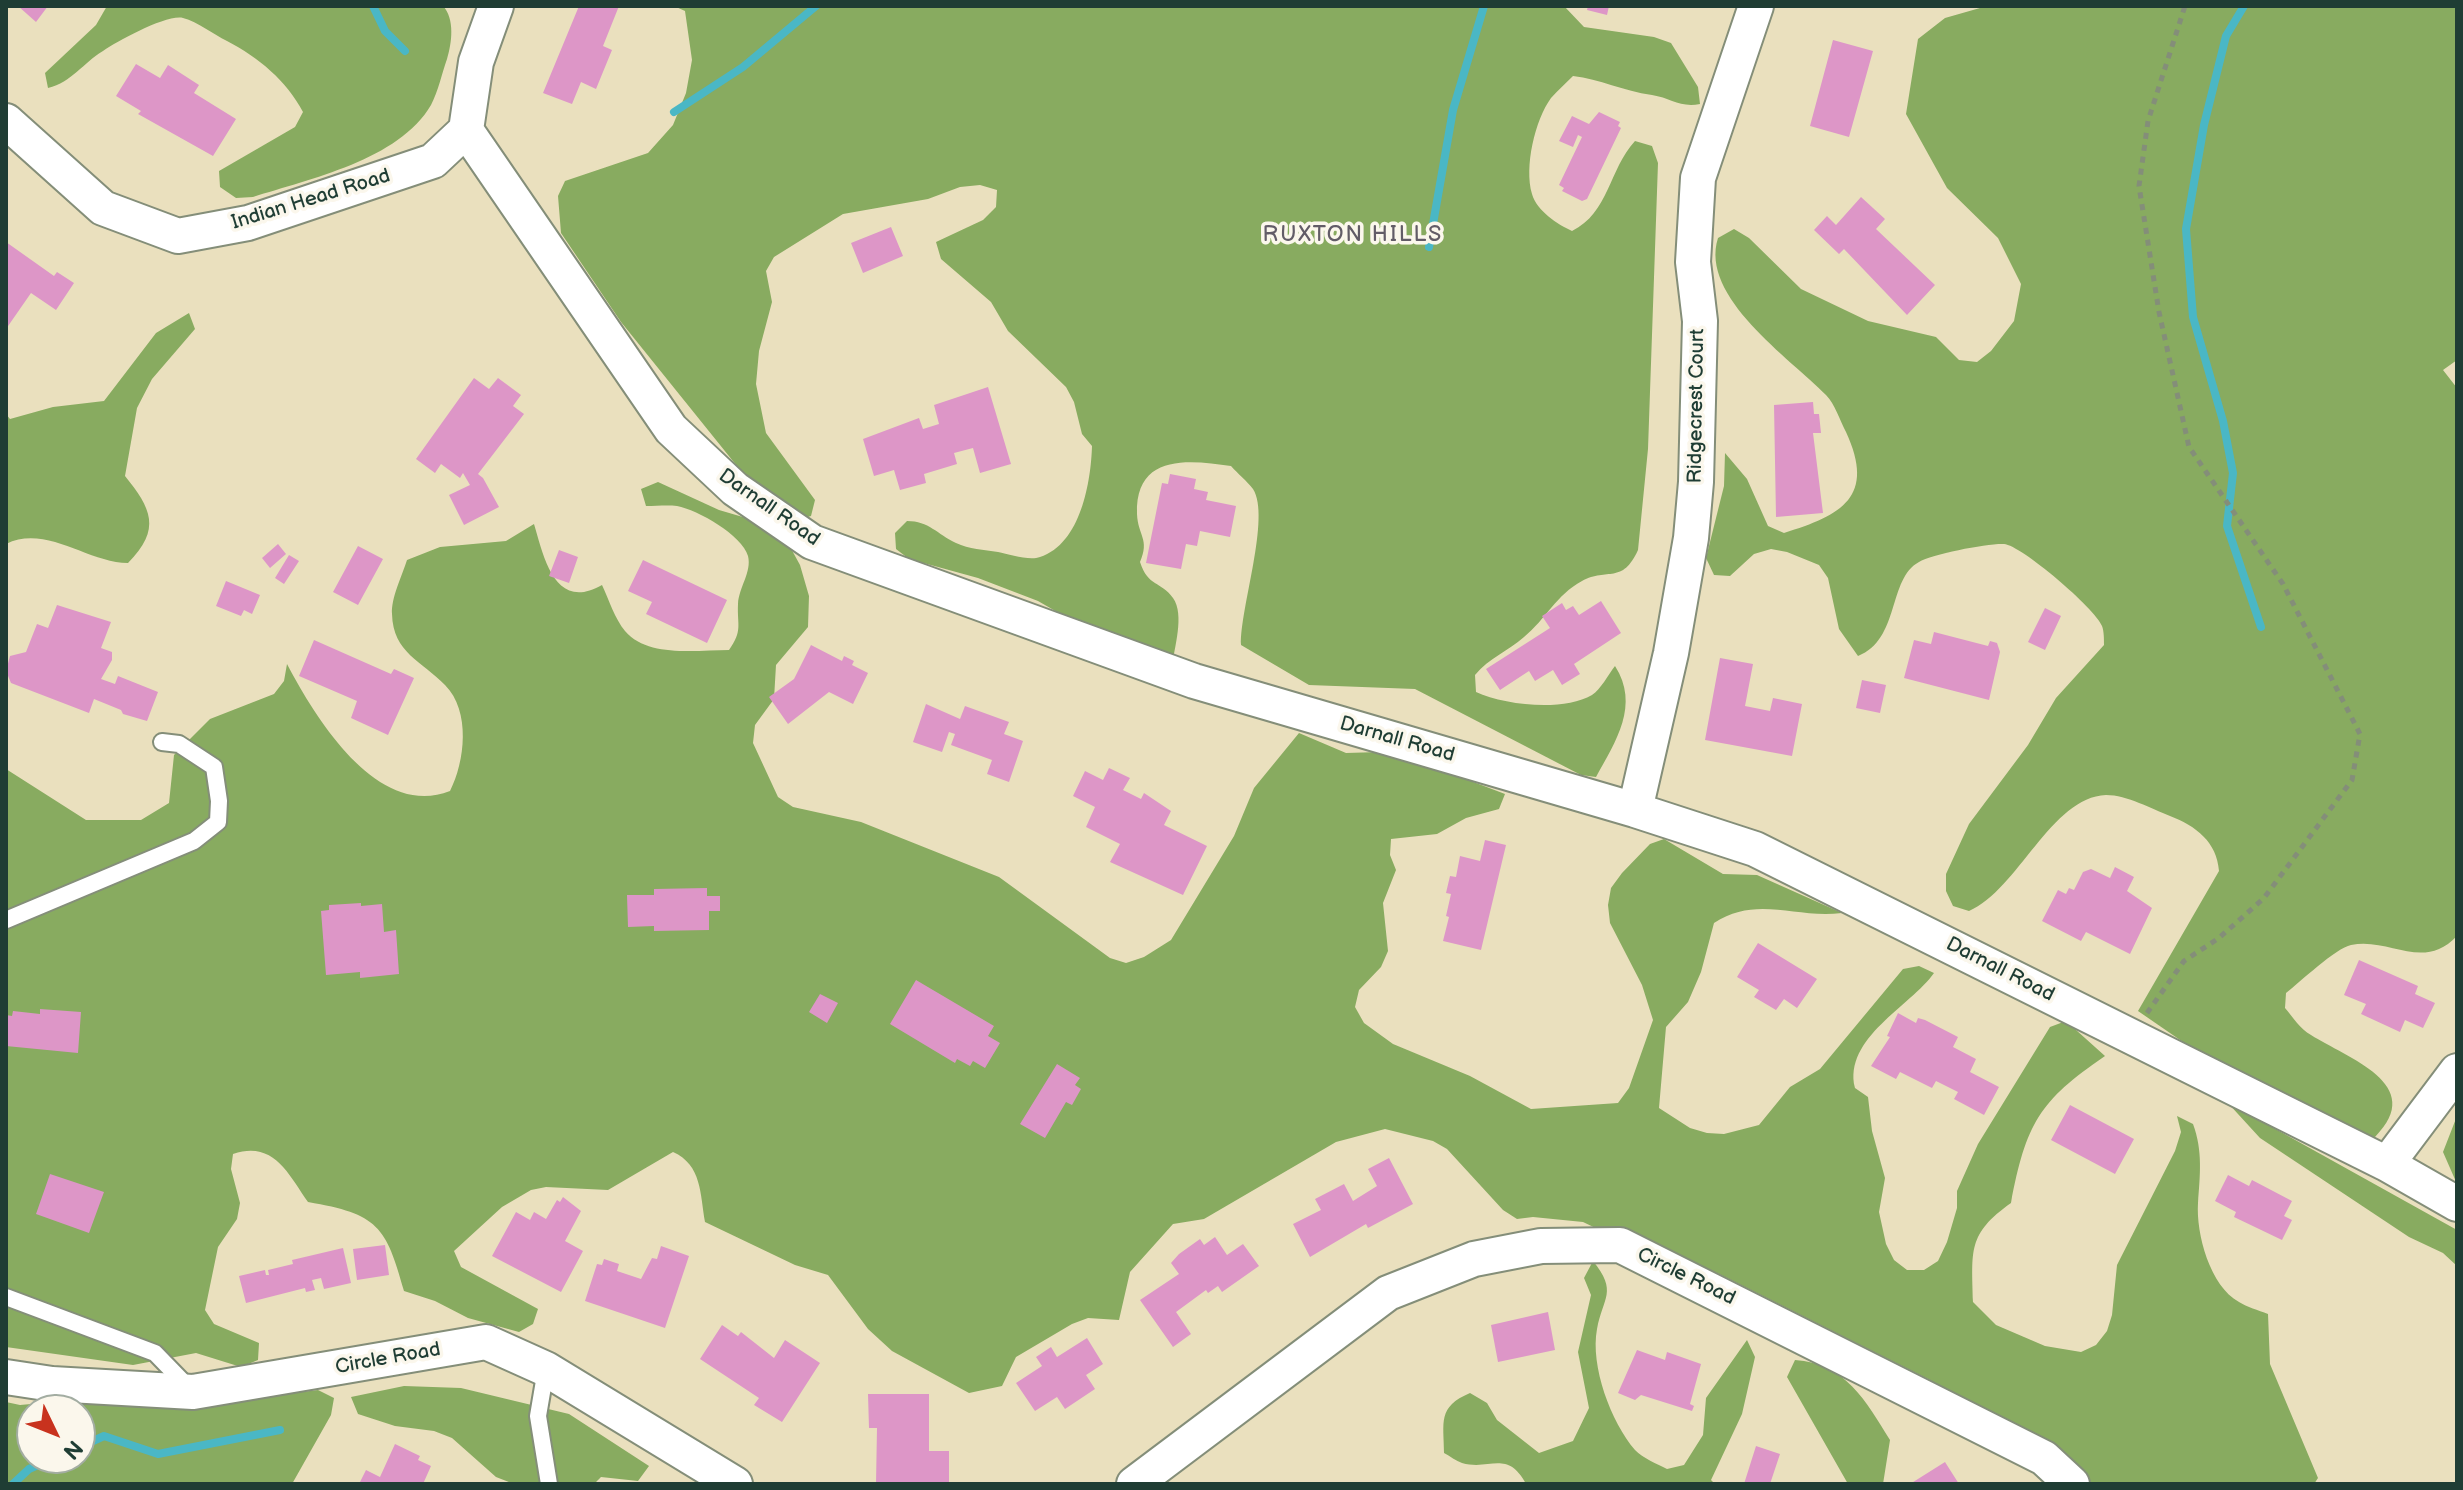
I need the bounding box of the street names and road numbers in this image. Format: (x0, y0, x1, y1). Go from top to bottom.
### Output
street label: Indian Head Road (229, 164, 393, 236)
street label: Ridgecrest Court (1684, 328, 1710, 484)
street label: Darnall Road (714, 464, 824, 552)
street label: Darnall Road (1337, 712, 1457, 768)
street label: Darnall Road (1942, 932, 2058, 1008)
street label: Circle Road (1633, 1243, 1739, 1311)
street label: Circle Road (334, 1338, 442, 1380)

